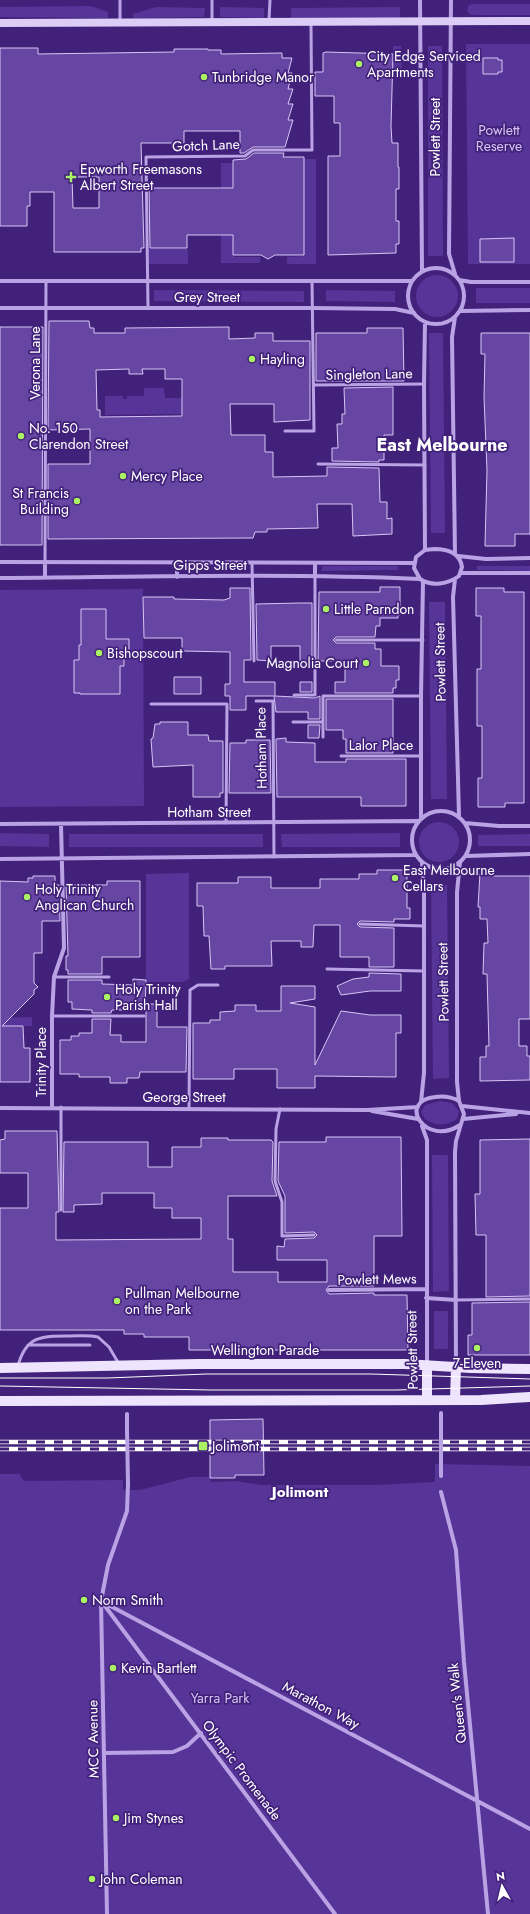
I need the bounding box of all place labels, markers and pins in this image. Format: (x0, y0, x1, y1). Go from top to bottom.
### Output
place label: City Edge Serviced Apartments (367, 46, 481, 82)
marker: City Edge Serviced Apartments (354, 59, 364, 69)
place label: Tunbridge Manor (212, 67, 314, 87)
marker: Tunbridge Manor (199, 72, 209, 82)
place label: Epworth Freemasons Albert Street (80, 159, 202, 195)
marker: Epworth Freemasons Albert Street (65, 171, 77, 183)
place label: Hayling (260, 349, 305, 369)
marker: Hayling (247, 354, 257, 364)
place label: No. 150 Clarendon Street (29, 418, 129, 454)
marker: No. 150 Clarendon Street (16, 431, 26, 441)
place label: Mercy Place (131, 466, 203, 486)
marker: Mercy Place (118, 471, 128, 481)
place label: St Francis Building (12, 483, 69, 519)
marker: St Francis Building (72, 496, 82, 506)
place label: Little Parndon (334, 599, 414, 619)
marker: Little Parndon (321, 604, 331, 614)
place label: Bishopscourt (107, 643, 183, 663)
marker: Bishopscourt (94, 648, 104, 658)
place label: Magnolia Court (266, 653, 359, 673)
marker: Magnolia Court (361, 658, 371, 668)
place label: East Melbourne Cellars (403, 860, 495, 896)
marker: East Melbourne Cellars (390, 873, 400, 883)
place label: Holy Trinity Anglican Church (35, 879, 134, 915)
marker: Holy Trinity Anglican Church (22, 892, 32, 902)
place label: Holy Trinity Parish Hall (115, 979, 181, 1015)
marker: Holy Trinity Parish Hall (102, 992, 112, 1002)
place label: Pullman Melbourne on the Park (125, 1283, 240, 1319)
marker: Pullman Melbourne on the Park (112, 1296, 122, 1306)
marker: 7-Eleven (472, 1343, 482, 1353)
place label: 7-Eleven (453, 1353, 501, 1373)
place label: Jolimont (210, 1436, 260, 1456)
marker: Jolimont (197, 1440, 209, 1452)
place label: Norm Smith (92, 1590, 163, 1610)
marker: Norm Smith (79, 1595, 89, 1605)
place label: Kevin Bartlett (121, 1658, 197, 1678)
marker: Kevin Bartlett (108, 1663, 118, 1673)
place label: Jim Stynes (122, 1808, 184, 1828)
marker: Jim Stynes (111, 1813, 121, 1823)
place label: John Coleman (98, 1869, 183, 1889)
marker: John Coleman (87, 1874, 97, 1884)

